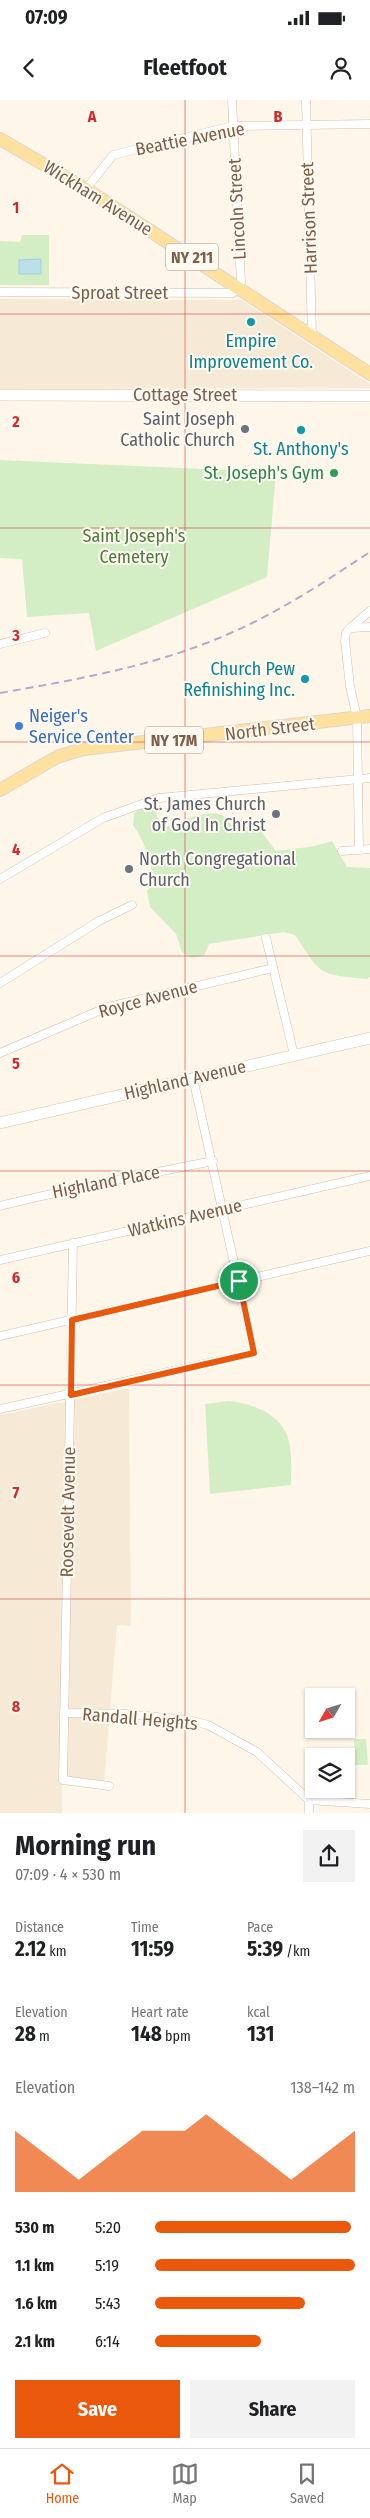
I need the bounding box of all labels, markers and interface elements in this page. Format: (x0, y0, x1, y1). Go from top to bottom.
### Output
text: 07:09 (25, 6, 68, 29)
icon: back (15, 54, 43, 82)
text: Fleetfoot (143, 54, 227, 81)
icon: person (327, 54, 355, 82)
text: A (87, 107, 97, 126)
text: B (274, 107, 283, 126)
street label: Beattie Avenue (133, 118, 247, 160)
street label: Wickham Avenue (39, 156, 157, 240)
street label: Lincoln Street (223, 158, 251, 260)
street label: Harrison Street (296, 162, 322, 274)
text: 1 (13, 198, 19, 217)
road number: NY 211 (166, 244, 218, 270)
street label: Sproat Street (72, 282, 169, 304)
marker: Empire Improvement Co. (245, 316, 257, 328)
place label: Empire Improvement Co. (189, 330, 313, 373)
street label: Cottage Street (133, 384, 237, 406)
place label: Saint Joseph Catholic Church (120, 408, 235, 451)
text: 2 (11, 412, 20, 431)
marker: Saint Joseph Catholic Church (239, 423, 251, 435)
marker: St. Anthony's (295, 424, 307, 436)
place label: St. Anthony's (253, 438, 349, 460)
place label: St. Joseph's Gym (204, 462, 324, 484)
marker: St. Joseph's Gym (328, 467, 340, 479)
park label: Saint Joseph's Cemetery (83, 525, 186, 568)
text: 3 (11, 626, 20, 645)
place label: Church Pew Refinishing Inc. (183, 658, 295, 701)
marker: Church Pew Refinishing Inc. (299, 673, 311, 685)
place label: Neiger's Service Center (29, 705, 135, 748)
street label: North Street (224, 713, 316, 745)
marker: Neiger's Service Center (13, 720, 25, 732)
road number: NY 17M (145, 726, 203, 754)
place label: St. James Church of God In Christ (144, 793, 266, 836)
marker: St. James Church of God In Christ (270, 808, 282, 820)
text: 4 (12, 840, 20, 859)
place label: North Congregational Church (139, 848, 296, 891)
marker: North Congregational Church (123, 863, 135, 875)
street label: Royce Avenue (96, 975, 200, 1023)
text: 5 (12, 1054, 20, 1073)
street label: Highland Avenue (122, 1055, 248, 1105)
street label: Highland Place (50, 1161, 162, 1203)
street label: Watkins Avenue (126, 1194, 244, 1242)
pin (218, 1260, 260, 1302)
icon: arrive (225, 1267, 253, 1295)
text: 6 (12, 1268, 20, 1287)
street label: Roosevelt Avenue (56, 1446, 80, 1578)
text: 7 (13, 1483, 20, 1502)
north arrow (305, 1688, 355, 1738)
map controls (305, 1688, 355, 1798)
text: 8 (12, 1697, 21, 1716)
street label: Randall Heights (81, 1703, 199, 1735)
button: layers (305, 1748, 355, 1798)
text: Morning run (15, 1829, 156, 1862)
button: share (303, 1830, 355, 1882)
text: 07:09 · 4 × 530 m (15, 1865, 121, 1884)
text: Distance (15, 1919, 64, 1936)
text: Time (131, 1919, 159, 1936)
text: Pace (247, 1919, 273, 1936)
text: 2.12 (15, 1936, 46, 1962)
text: 11:59 (131, 1936, 174, 1962)
text: 5:39 (247, 1936, 283, 1962)
text: km (46, 1943, 67, 1960)
text: /km (283, 1943, 310, 1960)
text: Elevation (15, 2004, 68, 2021)
text: Heart rate (131, 2004, 188, 2021)
text: kcal (247, 2004, 270, 2021)
text: 28 (15, 2021, 36, 2047)
text: 148 (131, 2021, 162, 2047)
text: 131 (247, 2021, 274, 2047)
text: m (36, 2028, 50, 2045)
text: bpm (162, 2028, 191, 2045)
text: Elevation (15, 2078, 75, 2097)
text: 138–142 m (290, 2078, 355, 2097)
text: 530 m (15, 2218, 55, 2237)
text: 5:20 (95, 2218, 121, 2237)
text: 1.1 km (15, 2256, 54, 2275)
text: 5:19 (95, 2256, 119, 2275)
text: 1.6 km (15, 2294, 57, 2313)
text: 5:43 (95, 2294, 120, 2313)
text: 2.1 km (15, 2332, 55, 2351)
text: 6:14 (95, 2332, 120, 2351)
button: Save (15, 2380, 180, 2438)
button: Share (190, 2380, 355, 2438)
tab: Home (46, 2460, 79, 2507)
tab: Map (171, 2460, 199, 2507)
tab: Saved (290, 2460, 324, 2507)

